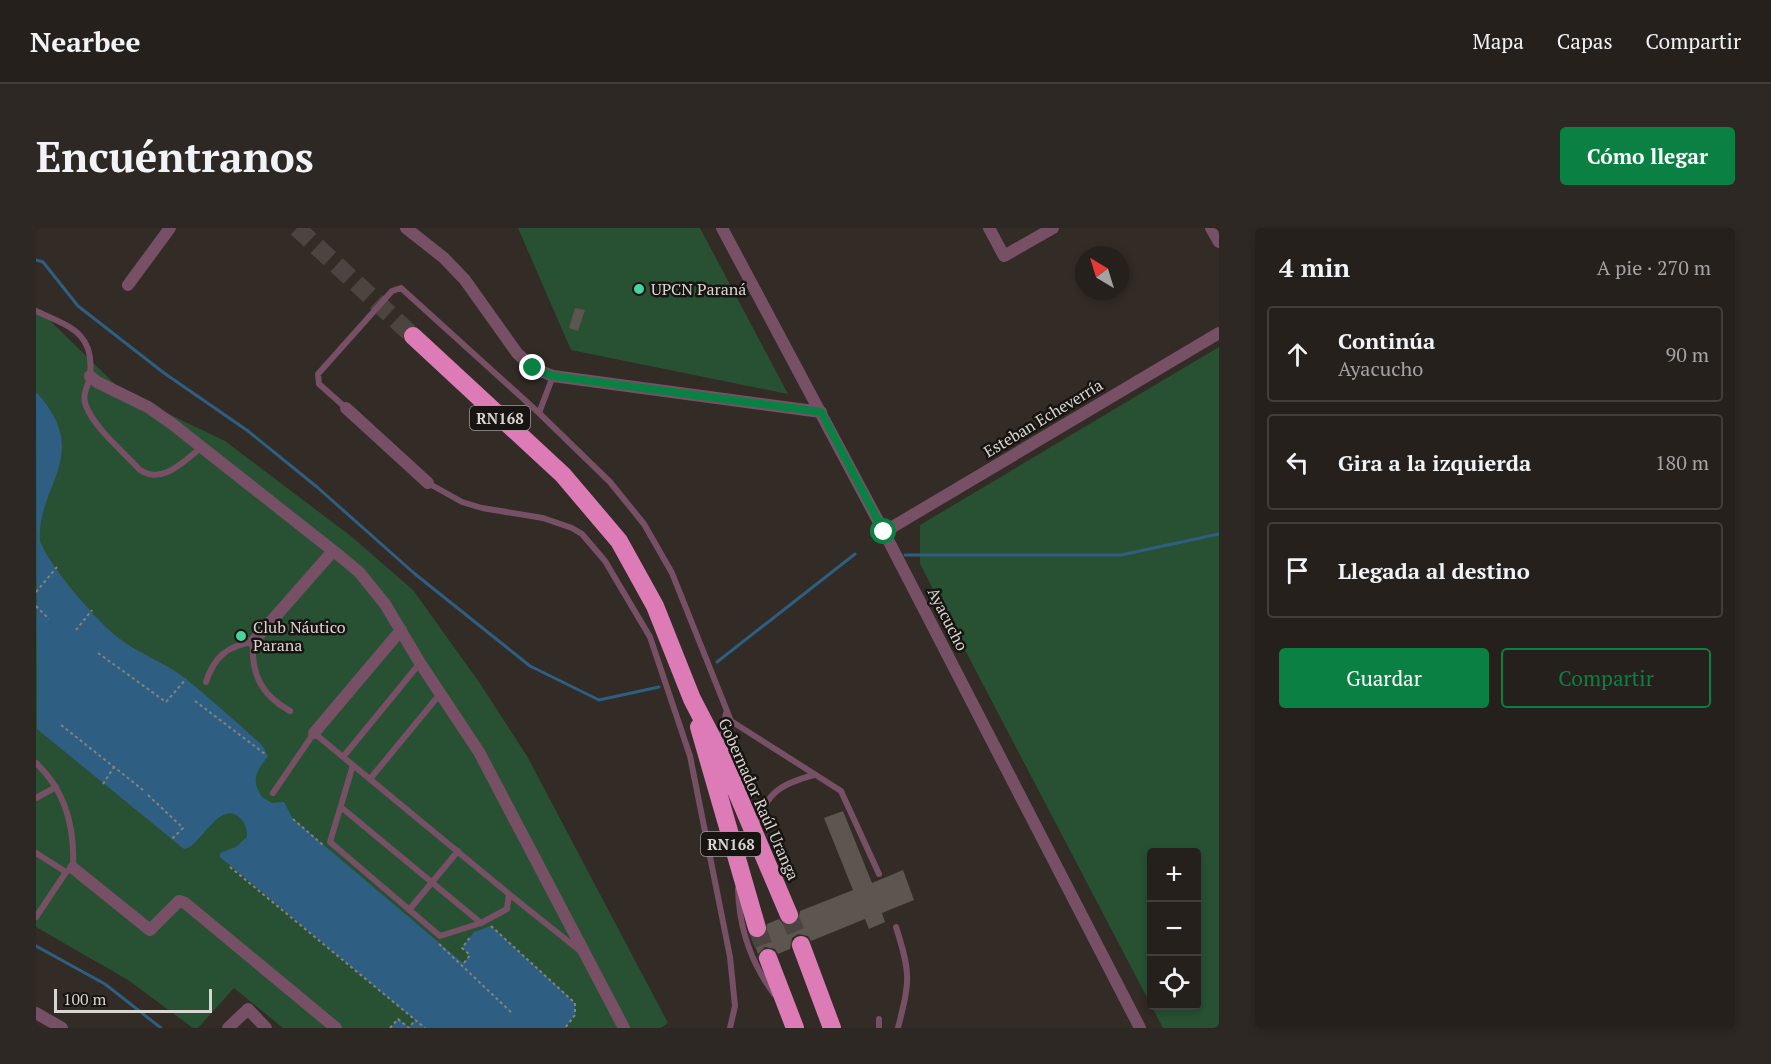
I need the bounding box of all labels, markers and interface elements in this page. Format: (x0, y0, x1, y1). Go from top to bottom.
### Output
text: Nearbee (30, 23, 140, 60)
text: Mapa (1472, 27, 1524, 55)
text: Capas (1557, 27, 1613, 55)
text: Compartir (1646, 27, 1741, 55)
button: Cómo llegar (1560, 127, 1735, 185)
text: Encuéntranos (36, 128, 314, 184)
north arrow (1075, 246, 1129, 300)
text: 4 min (1279, 250, 1350, 284)
text: A pie · 270 m (1597, 254, 1711, 281)
place label: UPCN Paraná (651, 278, 746, 300)
marker: UPCN Paraná (632, 282, 646, 296)
text: Continúa (1338, 326, 1435, 355)
icon: ahead (1281, 338, 1314, 371)
text: 90 m (1666, 341, 1709, 368)
route end (519, 354, 545, 380)
text: Ayacucho (1338, 355, 1423, 382)
street label: Esteban Echeverría (979, 374, 1107, 462)
road number: RN168 (470, 406, 530, 430)
icon: left (1281, 446, 1314, 479)
text: Gira a la izquierda (1338, 448, 1531, 477)
text: 180 m (1655, 449, 1709, 476)
route start (870, 518, 896, 544)
icon: arrive (1281, 554, 1314, 587)
text: Llegada al destino (1338, 556, 1530, 585)
street label: Ayacucho (923, 584, 973, 655)
place label: Club Náutico Parana (253, 616, 346, 656)
marker: Club Náutico Parana (234, 629, 248, 643)
button: Guardar (1279, 648, 1489, 708)
button: Compartir (1501, 648, 1711, 708)
street label: Gobernador Raúl Uranga (713, 714, 805, 884)
road number: RN168 (701, 832, 761, 856)
map controls (1147, 848, 1201, 1010)
button: + (1147, 848, 1201, 902)
button: − (1147, 902, 1201, 956)
button: locate (1147, 956, 1201, 1010)
scale bar (54, 986, 212, 1014)
text: 100 m (63, 988, 106, 1010)

